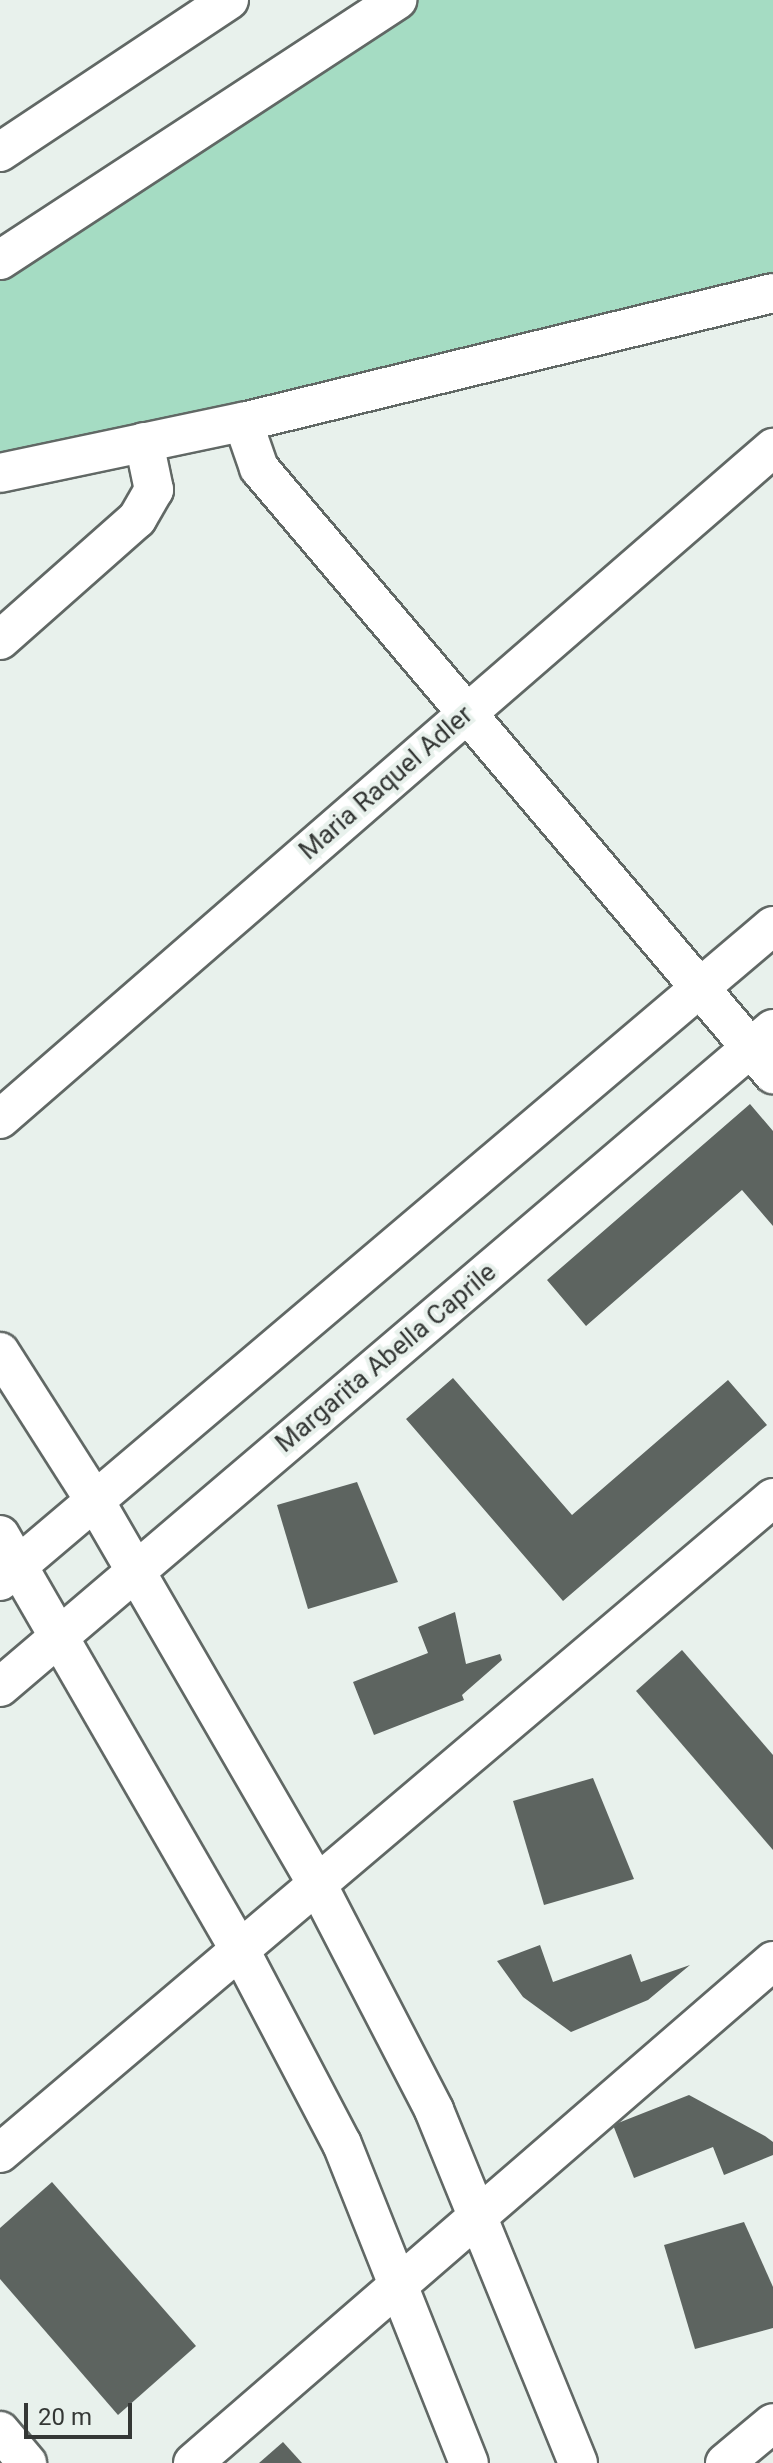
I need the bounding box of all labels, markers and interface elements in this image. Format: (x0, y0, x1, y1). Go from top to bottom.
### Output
street label: Maria Raquel Adler (293, 699, 479, 867)
street label: Margarita Abella Caprile (270, 1257, 502, 1459)
scale bar (28, 2387, 136, 2437)
text: 20 m (38, 2403, 92, 2431)

